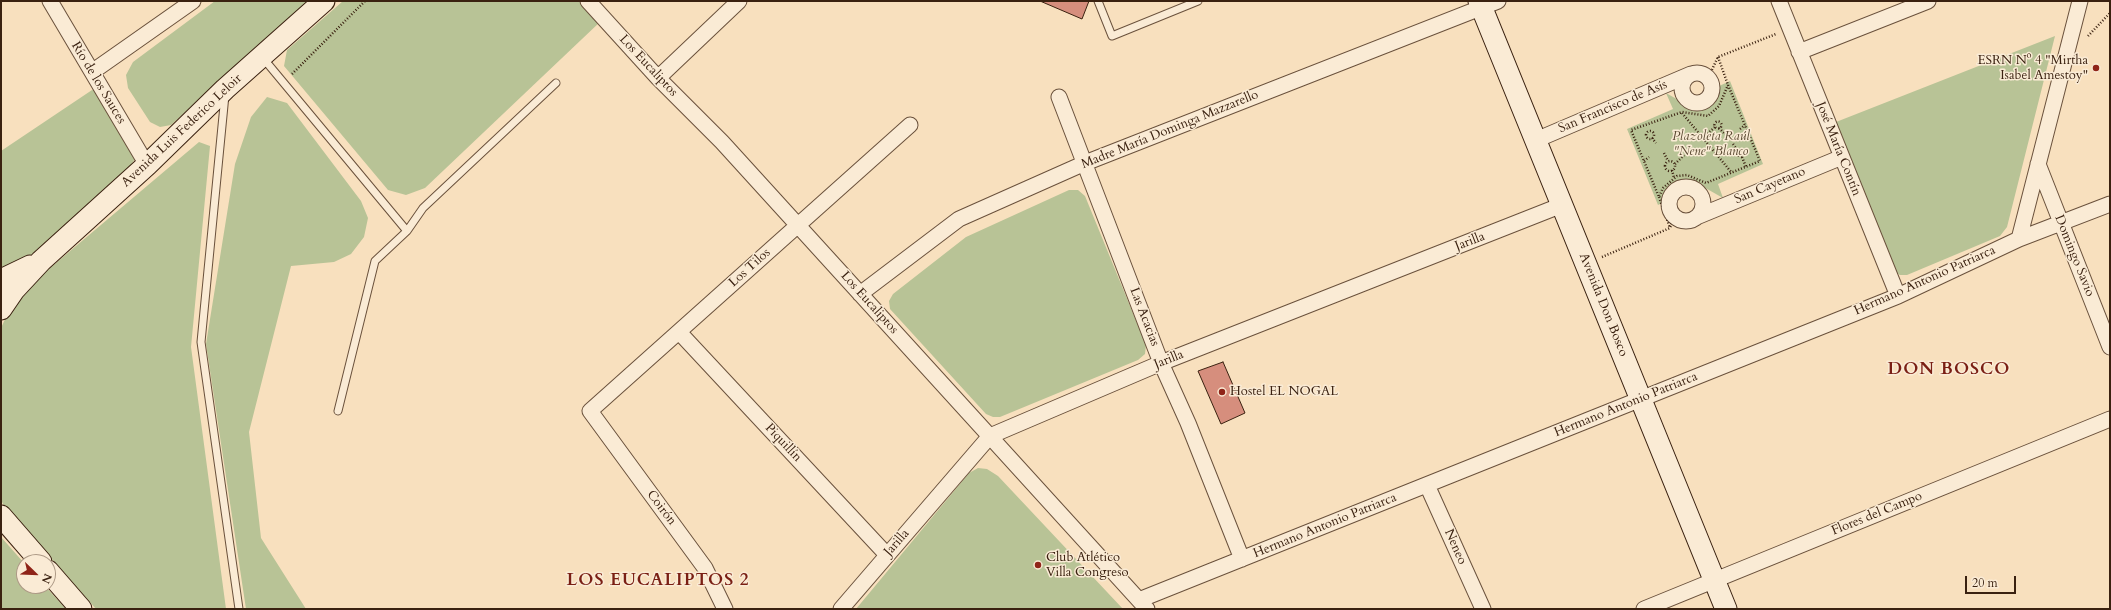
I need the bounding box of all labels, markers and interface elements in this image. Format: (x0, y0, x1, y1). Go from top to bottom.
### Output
street label: Los Eucaliptos (615, 32, 681, 100)
street label: Río de los Sauces (67, 39, 129, 127)
place label: ESRN Nº 4 "Mirtha Isabel Amestoy" (1978, 53, 2088, 84)
marker: ESRN Nº 4 "Mirtha Isabel Amestoy" (2091, 63, 2101, 73)
street label: Avenida Luis Federico Leloir (119, 71, 245, 191)
street label: San Francisco de Asís (1556, 77, 1670, 137)
street label: Madre María Dominga Mazzarello (1079, 87, 1261, 173)
street label: José María Contín (1812, 100, 1864, 198)
park label: Plazoleta Raúl "Nene" Blanco (1672, 129, 1750, 160)
street label: San Cayetano (1732, 164, 1808, 208)
street label: Domingo Savio (2051, 213, 2097, 299)
street label: Jarilla (1453, 229, 1487, 255)
street label: Hermano Antonio Patriarca (1852, 243, 1998, 319)
street label: Los Tilos (726, 245, 774, 291)
street label: Avenida Don Bosco (1575, 251, 1631, 359)
street label: Los Eucaliptos (837, 269, 901, 337)
street label: Las Acacias (1126, 285, 1162, 349)
street label: Jarilla (1152, 347, 1186, 373)
district label: DON BOSCO (1888, 360, 2010, 380)
street label: Hermano Antonio Patriarca (1552, 369, 1700, 441)
place label: Hostel EL NOGAL (1230, 384, 1338, 400)
marker: Hostel EL NOGAL (1217, 387, 1227, 397)
street label: Piquillín (761, 421, 805, 465)
street label: Coirón (643, 487, 679, 529)
street label: Flores del Campo (1829, 489, 1925, 539)
street label: Hermano Antonio Patriarca (1251, 490, 1399, 562)
street label: Jarilla (881, 526, 913, 560)
street label: Neneo (1440, 527, 1470, 567)
place label: Club Atlético Villa Congreso (1046, 550, 1129, 581)
north arrow (16, 554, 56, 594)
marker: Club Atlético Villa Congreso (1033, 560, 1043, 570)
scale bar (1967, 568, 2018, 594)
text: N (38, 571, 55, 586)
district label: LOS EUCALIPTOS 2 (566, 571, 750, 591)
text: 20 m (1972, 575, 1998, 591)

